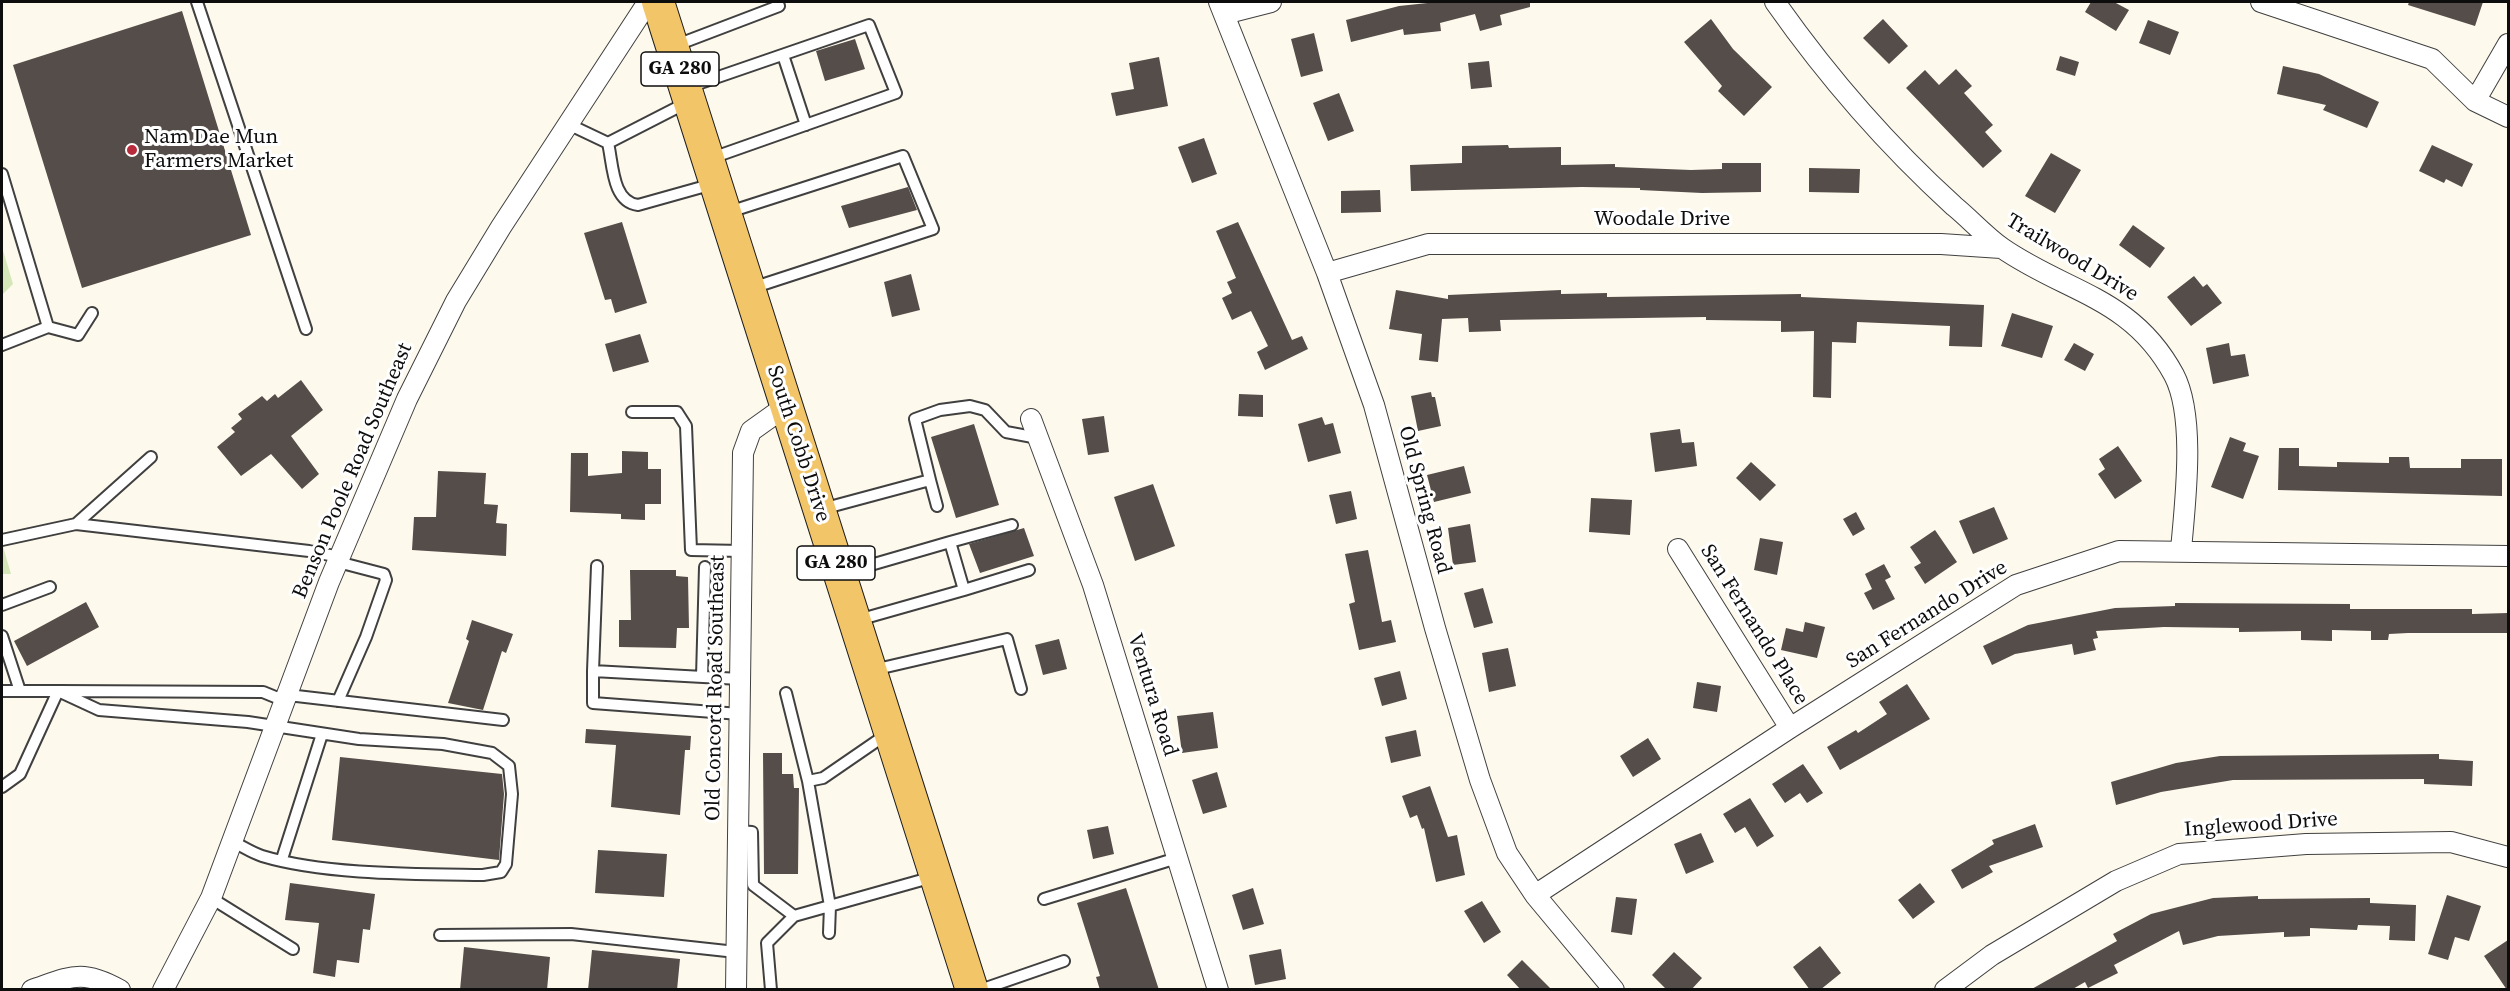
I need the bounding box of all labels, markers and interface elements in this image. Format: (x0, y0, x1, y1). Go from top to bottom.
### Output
road number: GA 280 (641, 52, 719, 86)
place label: Nam Dae Mun Farmers Market (144, 125, 293, 175)
marker: Nam Dae Mun Farmers Market (125, 143, 139, 157)
street label: Woodale Drive (1594, 207, 1730, 233)
street label: Trailwood Drive (2001, 209, 2143, 307)
street label: Benson Poole Road Southeast (288, 340, 418, 602)
street label: South Cobb Drive (761, 363, 835, 525)
street label: Old Spring Road (1392, 423, 1456, 577)
street label: San Fernando Place (1694, 540, 1814, 710)
road number: GA 280 (797, 546, 875, 580)
street label: Old Concord Road Southeast (701, 555, 731, 821)
street label: San Fernando Drive (1842, 555, 2012, 675)
street label: Ventura Road (1121, 631, 1183, 759)
street label: Inglewood Drive (2183, 807, 2339, 843)

